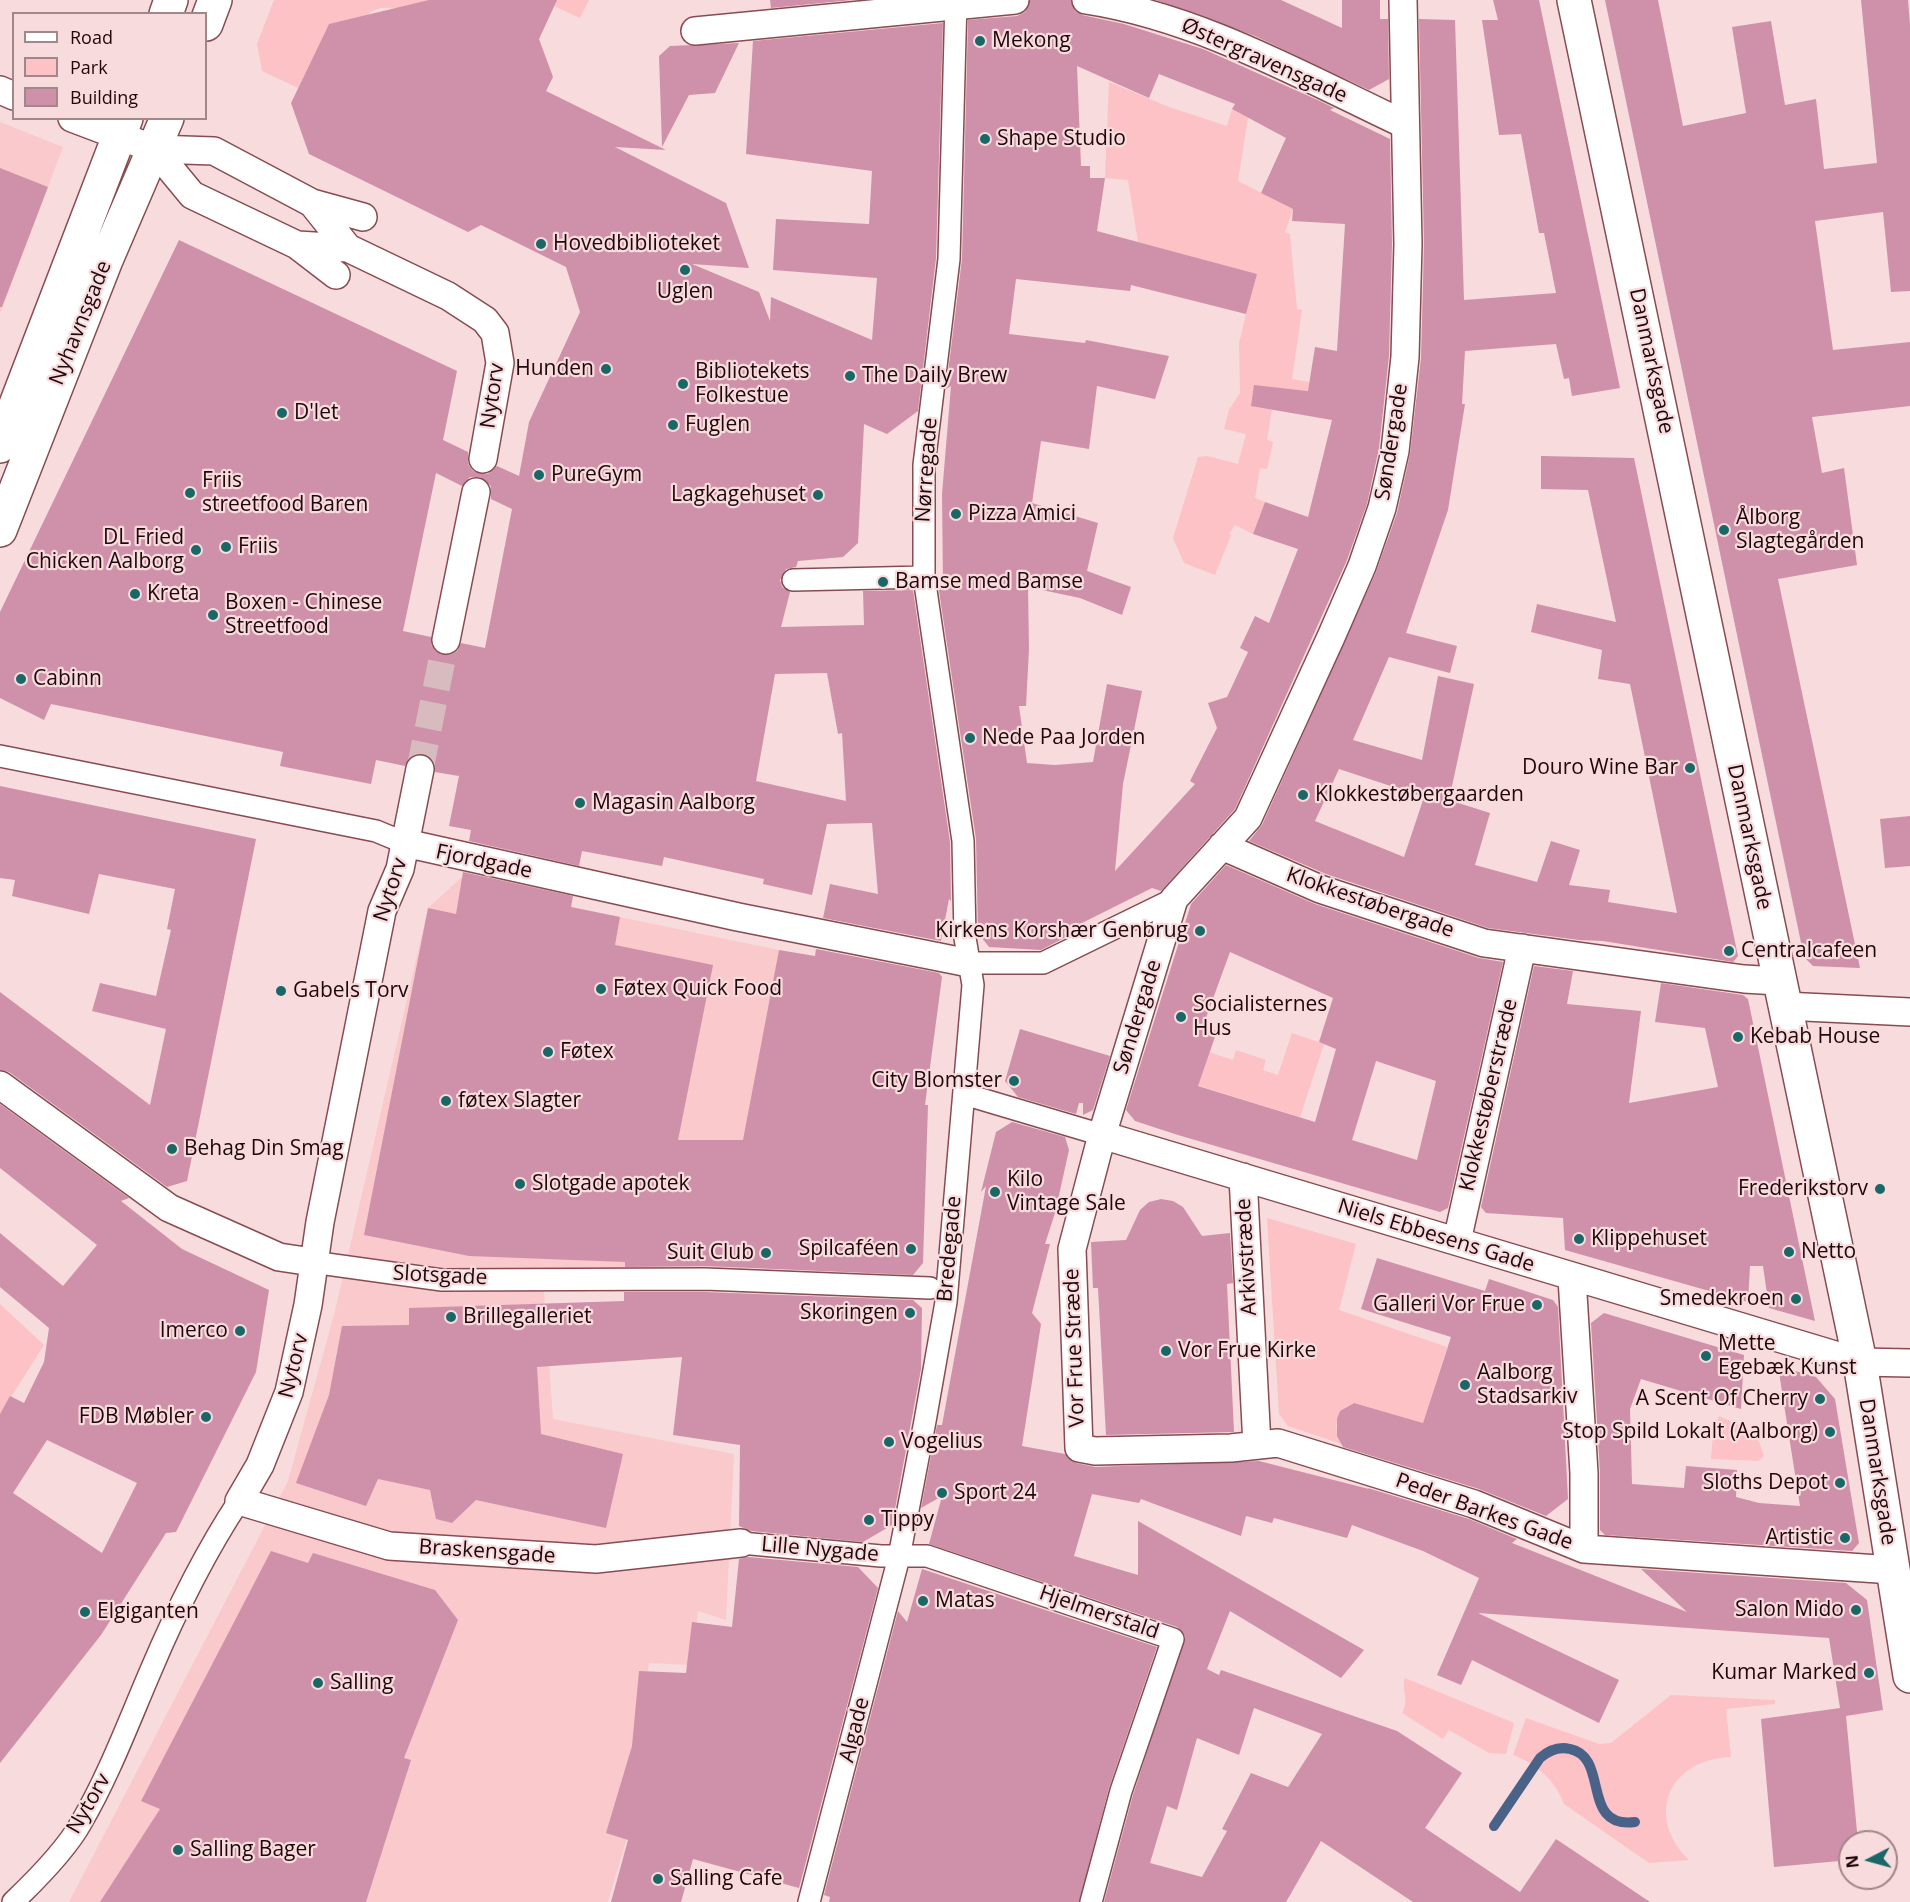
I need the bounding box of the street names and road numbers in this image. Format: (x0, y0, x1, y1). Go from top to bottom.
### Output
street label: Østergravensgade (1177, 13, 1351, 109)
street label: Nyhavnsgade (45, 257, 117, 389)
street label: Danmarksgade (1623, 286, 1679, 436)
street label: Nytorv (476, 362, 510, 430)
street label: Søndergade (1370, 382, 1414, 502)
street label: Nørregade (911, 417, 943, 523)
street label: Danmarksgade (1721, 762, 1777, 912)
street label: Fjordgade (433, 839, 535, 885)
street label: Nytorv (369, 855, 413, 925)
street label: Klokkestøbergade (1283, 862, 1457, 944)
street label: Søndergade (1109, 957, 1167, 1077)
street label: Klokkestøberstræde (1455, 996, 1523, 1194)
street label: Niels Ebbesens Gade (1335, 1194, 1537, 1278)
street label: Bredegade (933, 1195, 967, 1303)
street label: Arkivstræde (1231, 1198, 1263, 1316)
street label: Slotsgade (392, 1261, 488, 1291)
street label: Vor Frue Stræde (1060, 1268, 1090, 1428)
street label: Nytorv (274, 1331, 314, 1401)
street label: Danmarksgade (1853, 1397, 1901, 1547)
street label: Peder Barkes Gade (1392, 1468, 1576, 1556)
street label: Lille Nygade (760, 1532, 880, 1568)
street label: Braskensgade (418, 1535, 556, 1569)
street label: Hjelmerstald (1036, 1581, 1162, 1645)
street label: Algade (835, 1695, 875, 1765)
street label: Nytorv (62, 1769, 116, 1839)

